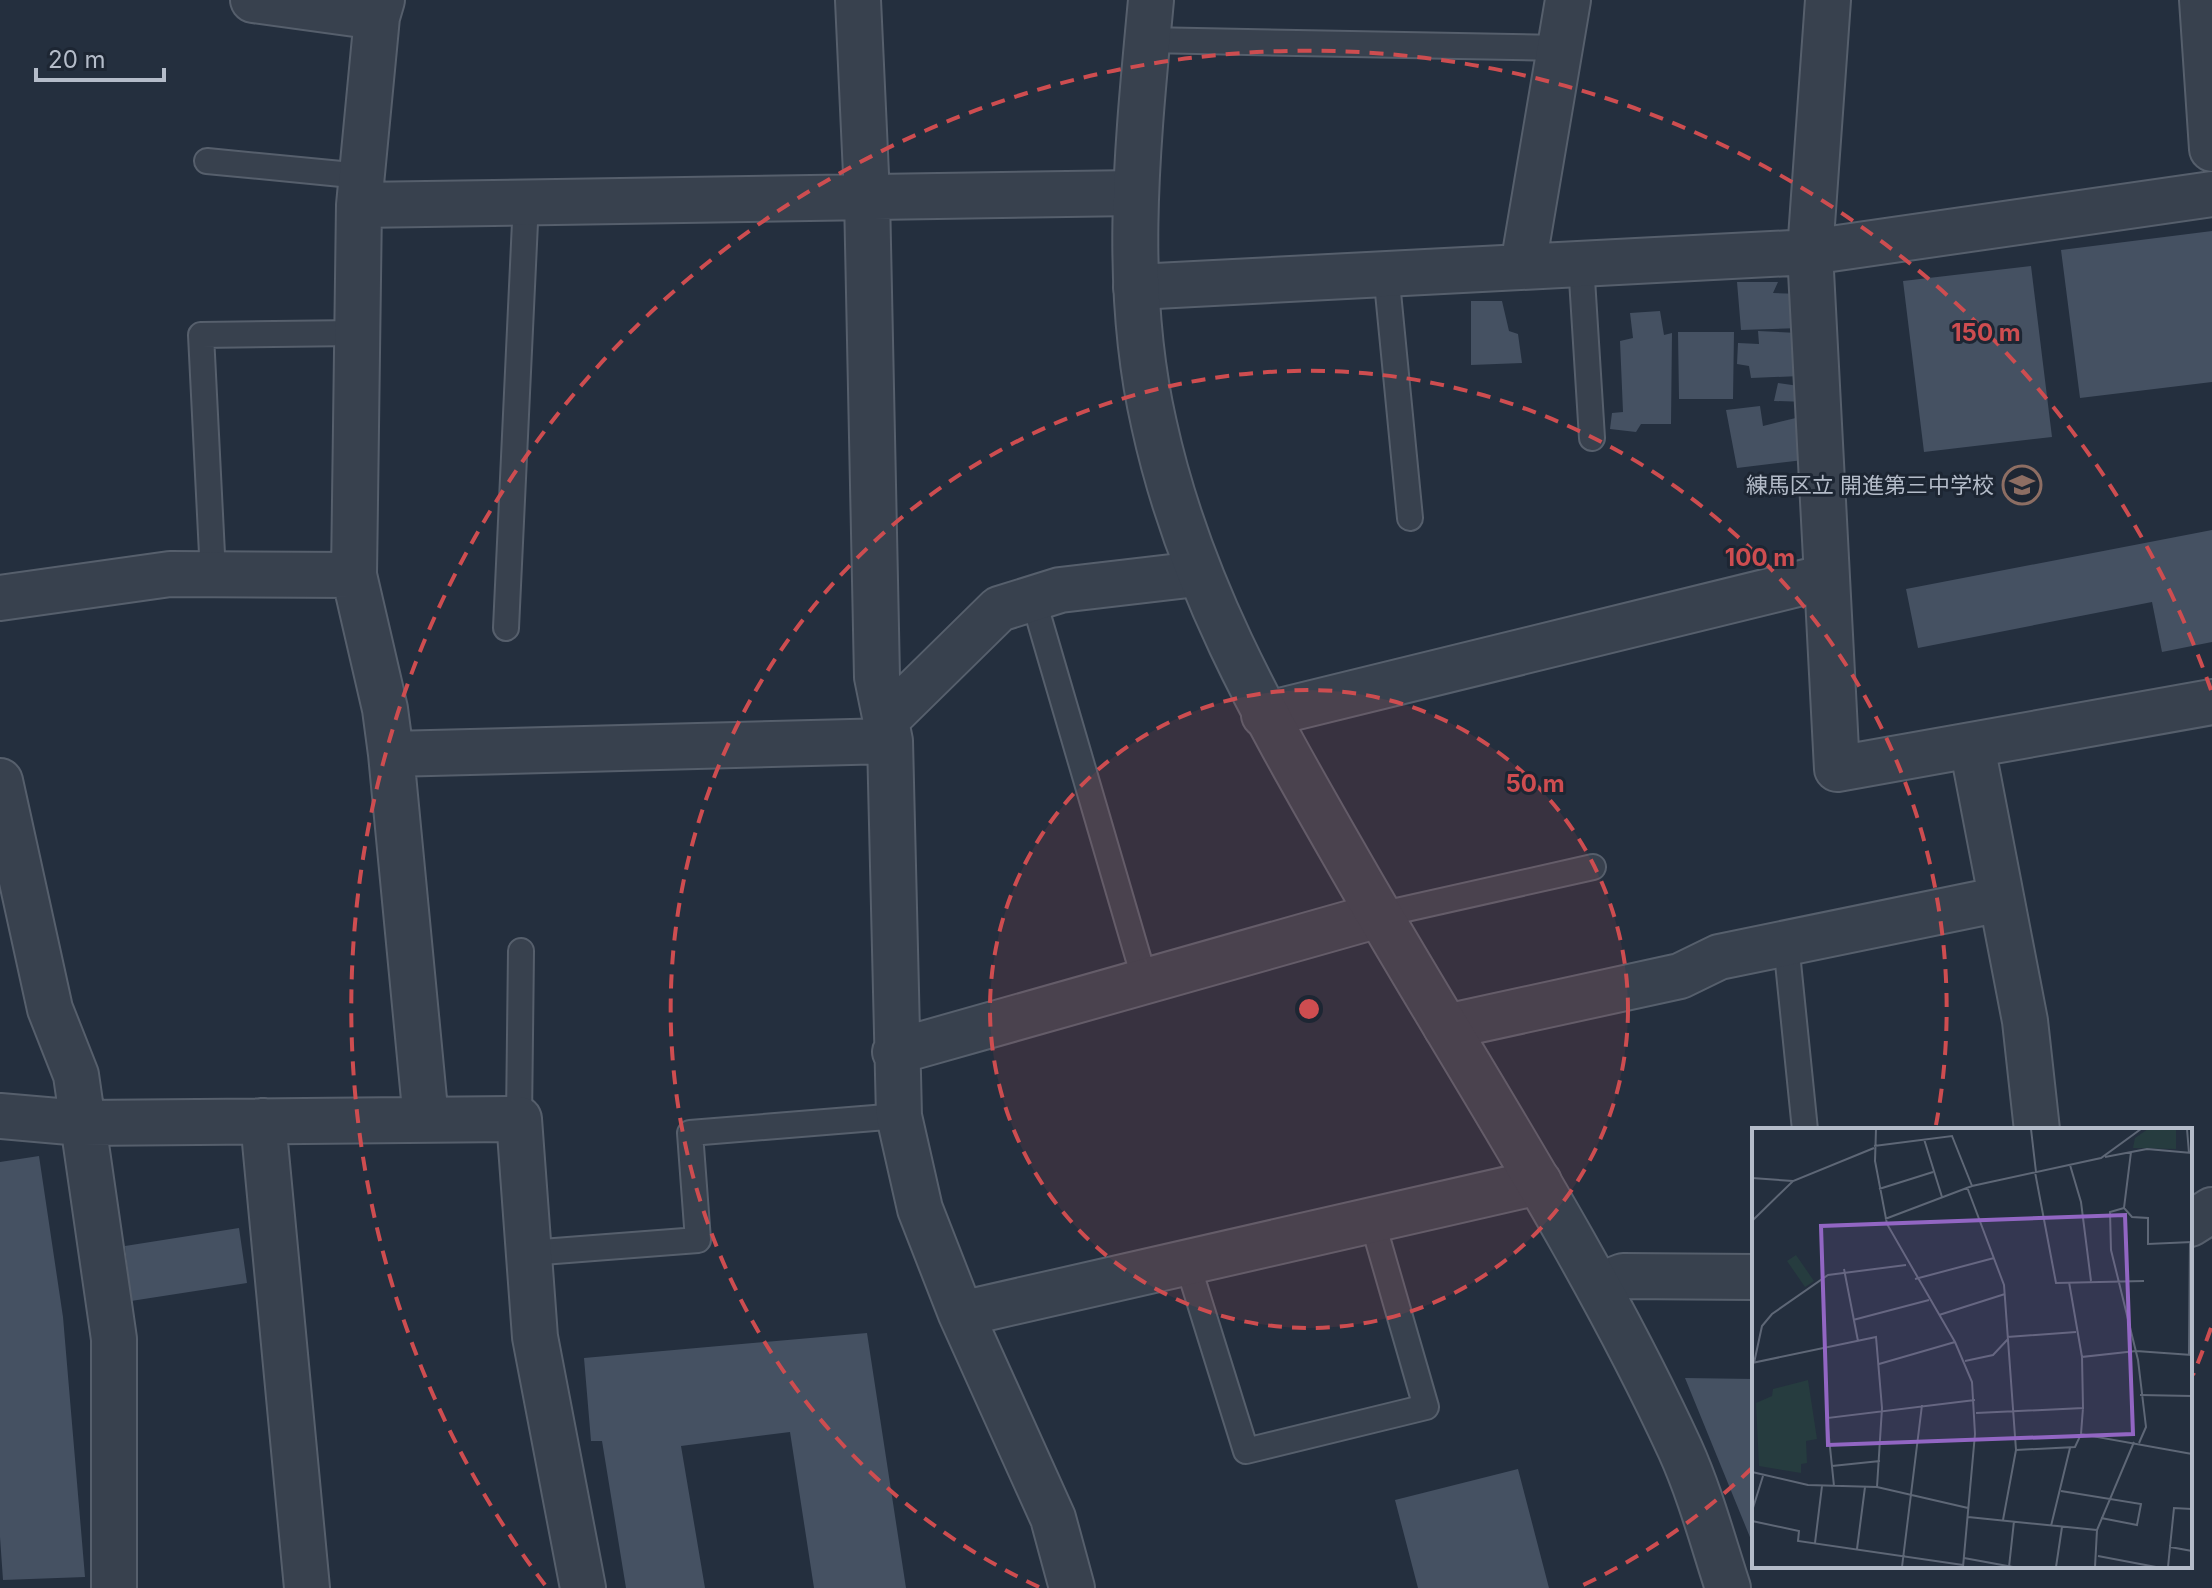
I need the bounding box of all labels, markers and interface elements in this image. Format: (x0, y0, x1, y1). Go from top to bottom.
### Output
scale bar (36, 32, 164, 82)
text: 20 m (48, 45, 106, 74)
text: 150 m (1951, 318, 2021, 347)
school or university icon: 練馬区立 開進第三中学校 (2001, 464, 2043, 506)
place label: 練馬区立 開進第三中学校 (1746, 472, 1994, 498)
text: 100 m (1725, 543, 1795, 572)
text: 50 m (1505, 769, 1565, 798)
centre of rings (1295, 995, 1323, 1023)
inset map (1752, 1128, 2192, 1568)

